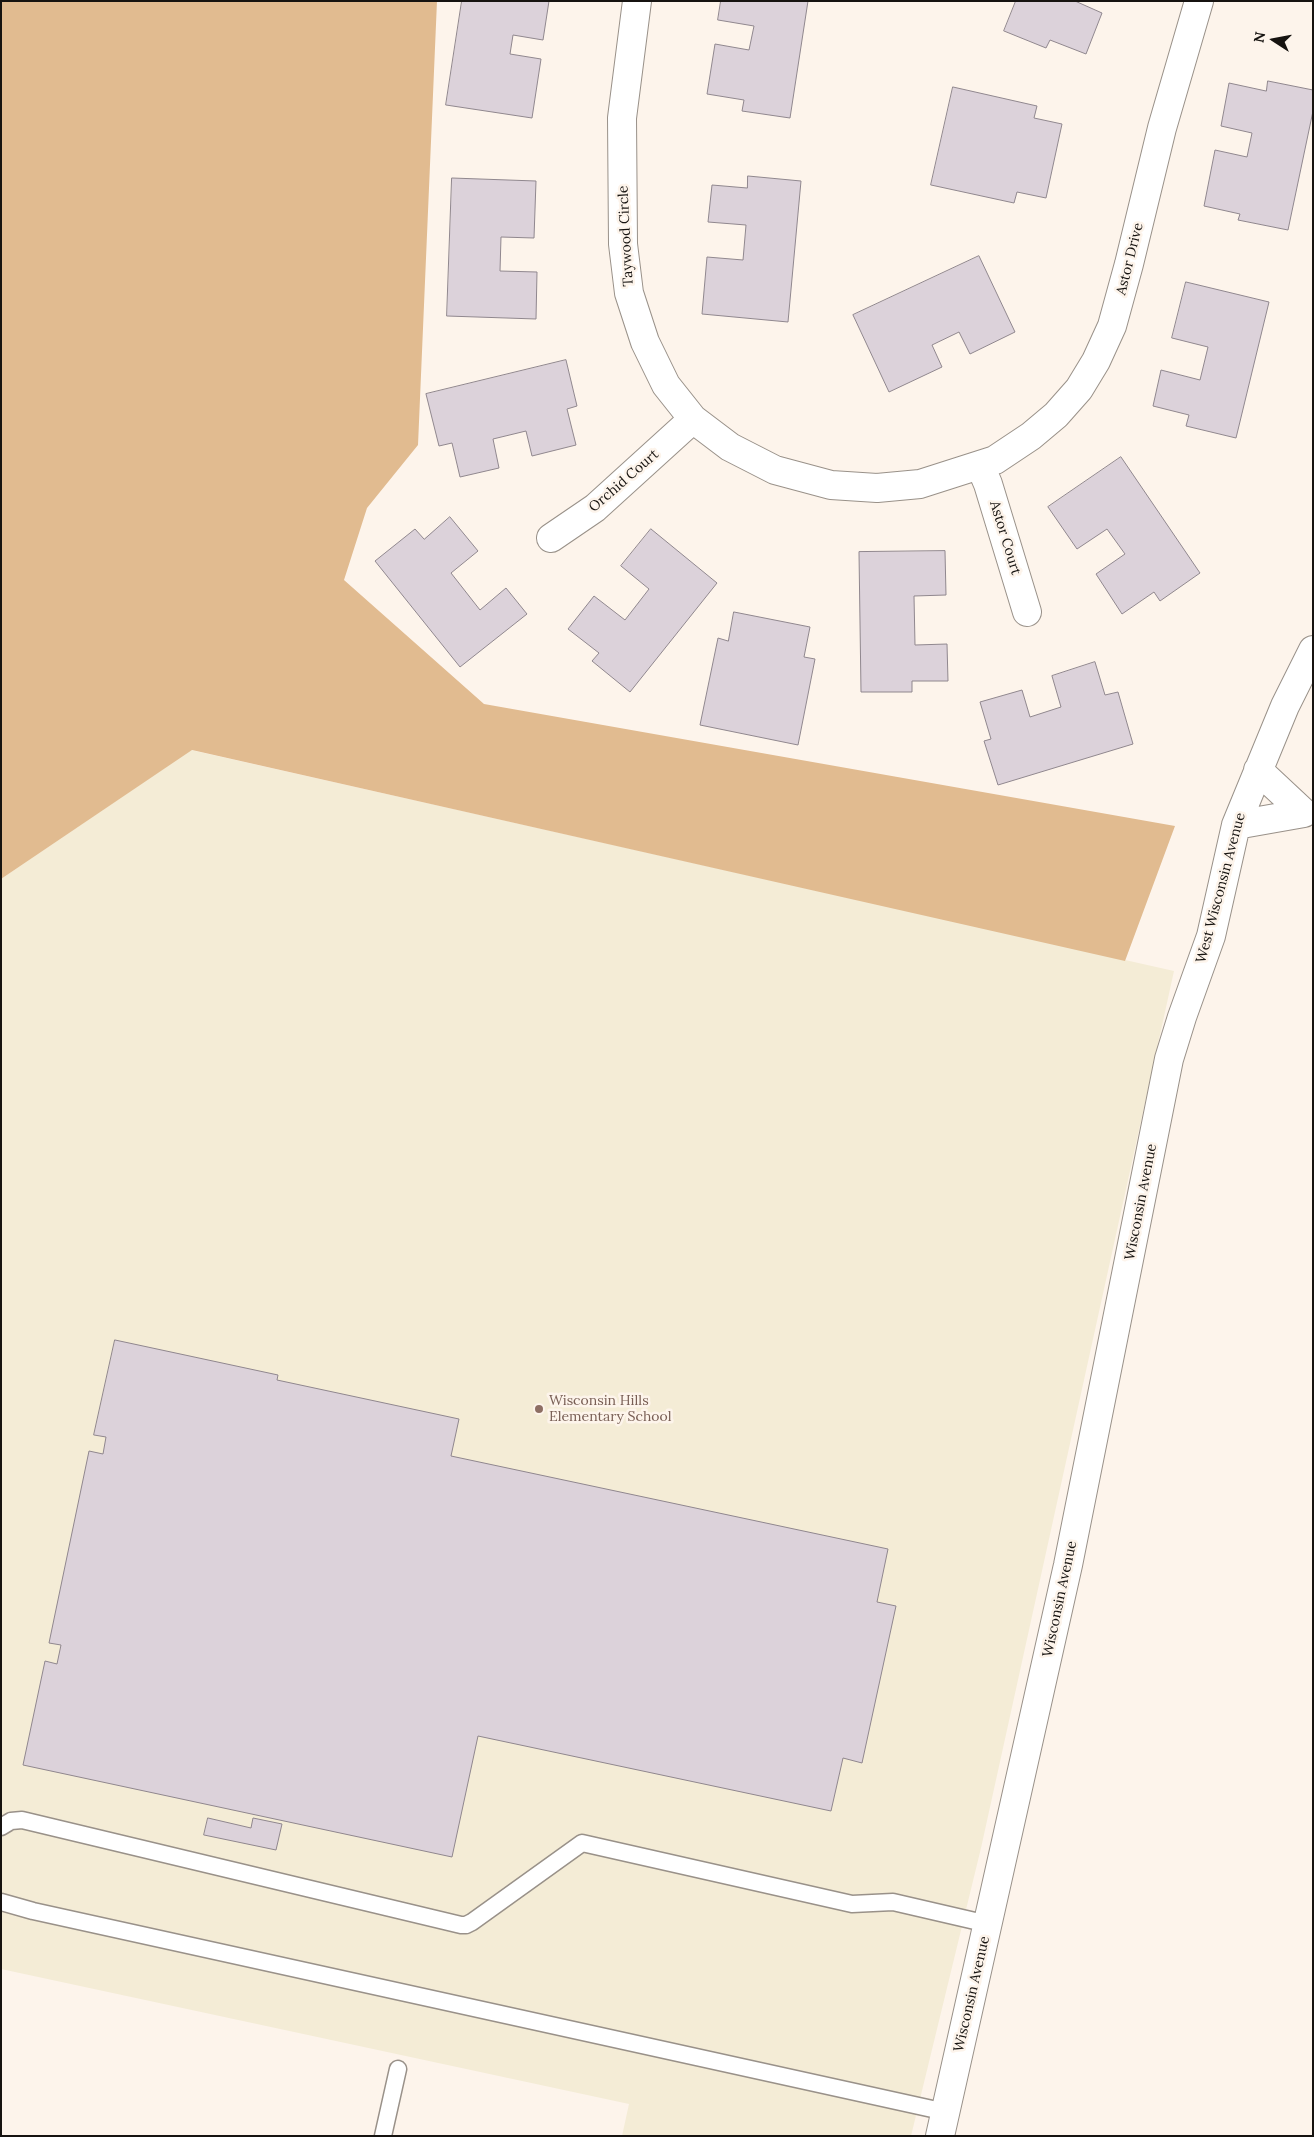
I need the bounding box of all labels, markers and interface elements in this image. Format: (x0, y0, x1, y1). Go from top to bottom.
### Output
north arrow (1249, 15, 1299, 65)
text: N (1249, 30, 1269, 44)
street label: Taywood Circle (615, 185, 637, 287)
street label: Astor Drive (1113, 221, 1147, 297)
street label: Orchid Court (586, 446, 662, 516)
street label: Astor Court (986, 499, 1024, 577)
street label: West Wisconsin Avenue (1193, 811, 1249, 965)
street label: Wisconsin Avenue (1121, 1142, 1161, 1262)
place label: Wisconsin Hills Elementary School (549, 1393, 672, 1425)
marker: Wisconsin Hills Elementary School (533, 1403, 545, 1415)
street label: Wisconsin Avenue (1039, 1539, 1081, 1659)
street label: Wisconsin Avenue (951, 1934, 993, 2054)

